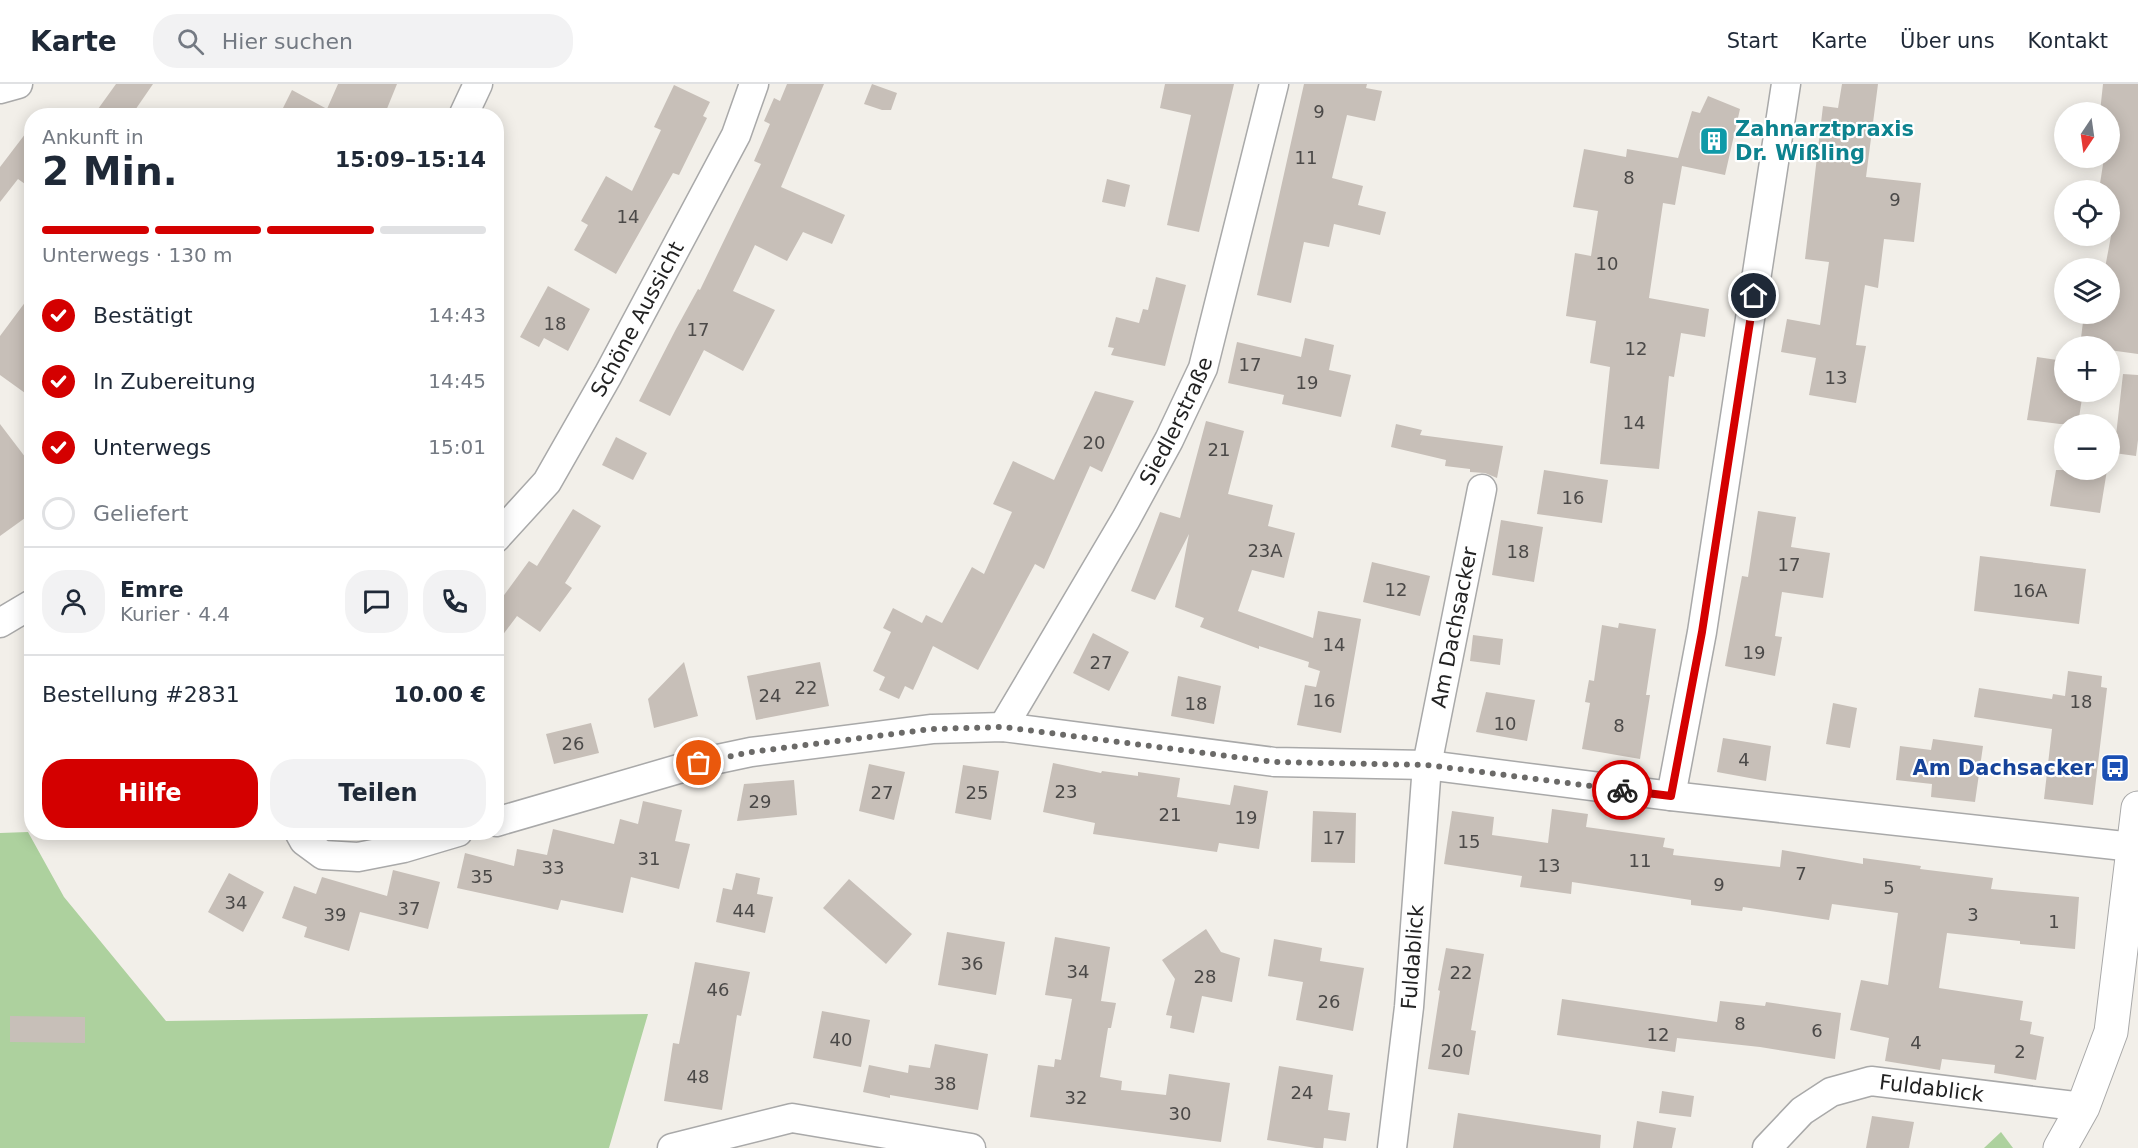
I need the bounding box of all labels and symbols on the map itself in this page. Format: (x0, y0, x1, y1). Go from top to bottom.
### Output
house number: 9 (1313, 101, 1325, 122)
north arrow (2054, 102, 2120, 168)
place label: Zahnarztpraxis Dr. Wißling (1735, 117, 1914, 165)
building icon: Zahnarztpraxis Dr. Wißling (1698, 125, 1730, 157)
house number: 11 (1295, 147, 1317, 168)
house number: 8 (1623, 167, 1635, 188)
house number: 9 (1889, 189, 1901, 210)
house number: 14 (617, 206, 639, 227)
street label: Schöne Aussicht (586, 238, 689, 401)
house number: 10 (1596, 253, 1618, 274)
pin (1728, 270, 1779, 321)
house number: 18 (544, 313, 566, 334)
house number: 17 (687, 319, 709, 340)
house number: 12 (1625, 338, 1647, 359)
house number: 17 (1239, 354, 1261, 375)
street label: Siedlerstraße (1135, 355, 1217, 489)
house number: 13 (1825, 367, 1847, 388)
house number: 19 (1296, 372, 1318, 393)
house number: 14 (1623, 412, 1645, 433)
house number: 20 (1083, 432, 1105, 453)
house number: 21 (1208, 439, 1230, 460)
house number: 16 (1562, 487, 1584, 508)
house number: 23A (1247, 540, 1283, 561)
house number: 18 (1507, 541, 1529, 562)
street label: Am Dachsacker (1427, 544, 1482, 710)
house number: 17 (1778, 554, 1800, 575)
house number: 12 (1385, 579, 1407, 600)
house number: 16A (2012, 580, 2048, 601)
house number: 14 (1323, 634, 1345, 655)
house number: 19 (1743, 642, 1765, 663)
house number: 27 (1090, 652, 1112, 673)
house number: 22 (795, 677, 817, 698)
house number: 24 (759, 685, 781, 706)
house number: 16 (1313, 690, 1335, 711)
house number: 18 (2070, 691, 2092, 712)
house number: 18 (1185, 693, 1207, 714)
house number: 10 (1494, 713, 1516, 734)
house number: 8 (1613, 715, 1625, 736)
house number: 26 (562, 733, 584, 754)
pin (673, 737, 724, 788)
house number: 4 (1738, 749, 1750, 770)
bus stop icon: Am Dachsacker (2099, 752, 2131, 784)
place label: Am Dachsacker (1912, 756, 2095, 780)
courier (1592, 760, 1652, 820)
house number: 23 (1055, 781, 1077, 802)
house number: 27 (871, 782, 893, 803)
house number: 25 (966, 782, 988, 803)
house number: 29 (749, 791, 771, 812)
house number: 21 (1159, 804, 1181, 825)
house number: 19 (1235, 807, 1257, 828)
house number: 17 (1323, 827, 1345, 848)
house number: 15 (1458, 831, 1480, 852)
house number: 31 (638, 848, 660, 869)
house number: 11 (1629, 850, 1651, 871)
house number: 13 (1538, 855, 1560, 876)
house number: 33 (542, 857, 564, 878)
house number: 7 (1795, 863, 1807, 884)
house number: 35 (471, 866, 493, 887)
house number: 9 (1713, 874, 1725, 895)
house number: 5 (1883, 877, 1895, 898)
house number: 34 (225, 892, 247, 913)
house number: 37 (398, 898, 420, 919)
house number: 44 (733, 900, 755, 921)
street label: Fuldablick (1397, 903, 1429, 1010)
house number: 39 (324, 904, 346, 925)
house number: 3 (1967, 904, 1979, 925)
house number: 1 (2048, 911, 2060, 932)
house number: 36 (961, 953, 983, 974)
house number: 34 (1067, 961, 1089, 982)
house number: 22 (1450, 962, 1472, 983)
house number: 28 (1194, 966, 1216, 987)
house number: 46 (707, 979, 729, 1000)
house number: 26 (1318, 991, 1340, 1012)
house number: 8 (1734, 1013, 1746, 1034)
house number: 6 (1811, 1020, 1823, 1041)
house number: 12 (1647, 1024, 1669, 1045)
house number: 40 (830, 1029, 852, 1050)
house number: 4 (1910, 1032, 1922, 1053)
house number: 20 (1441, 1040, 1463, 1061)
house number: 2 (2014, 1041, 2026, 1062)
house number: 48 (687, 1066, 709, 1087)
street label: Fuldablick (1878, 1070, 1986, 1107)
house number: 38 (934, 1073, 956, 1094)
house number: 24 (1291, 1082, 1313, 1103)
house number: 32 (1065, 1087, 1087, 1108)
house number: 30 (1169, 1103, 1191, 1124)

